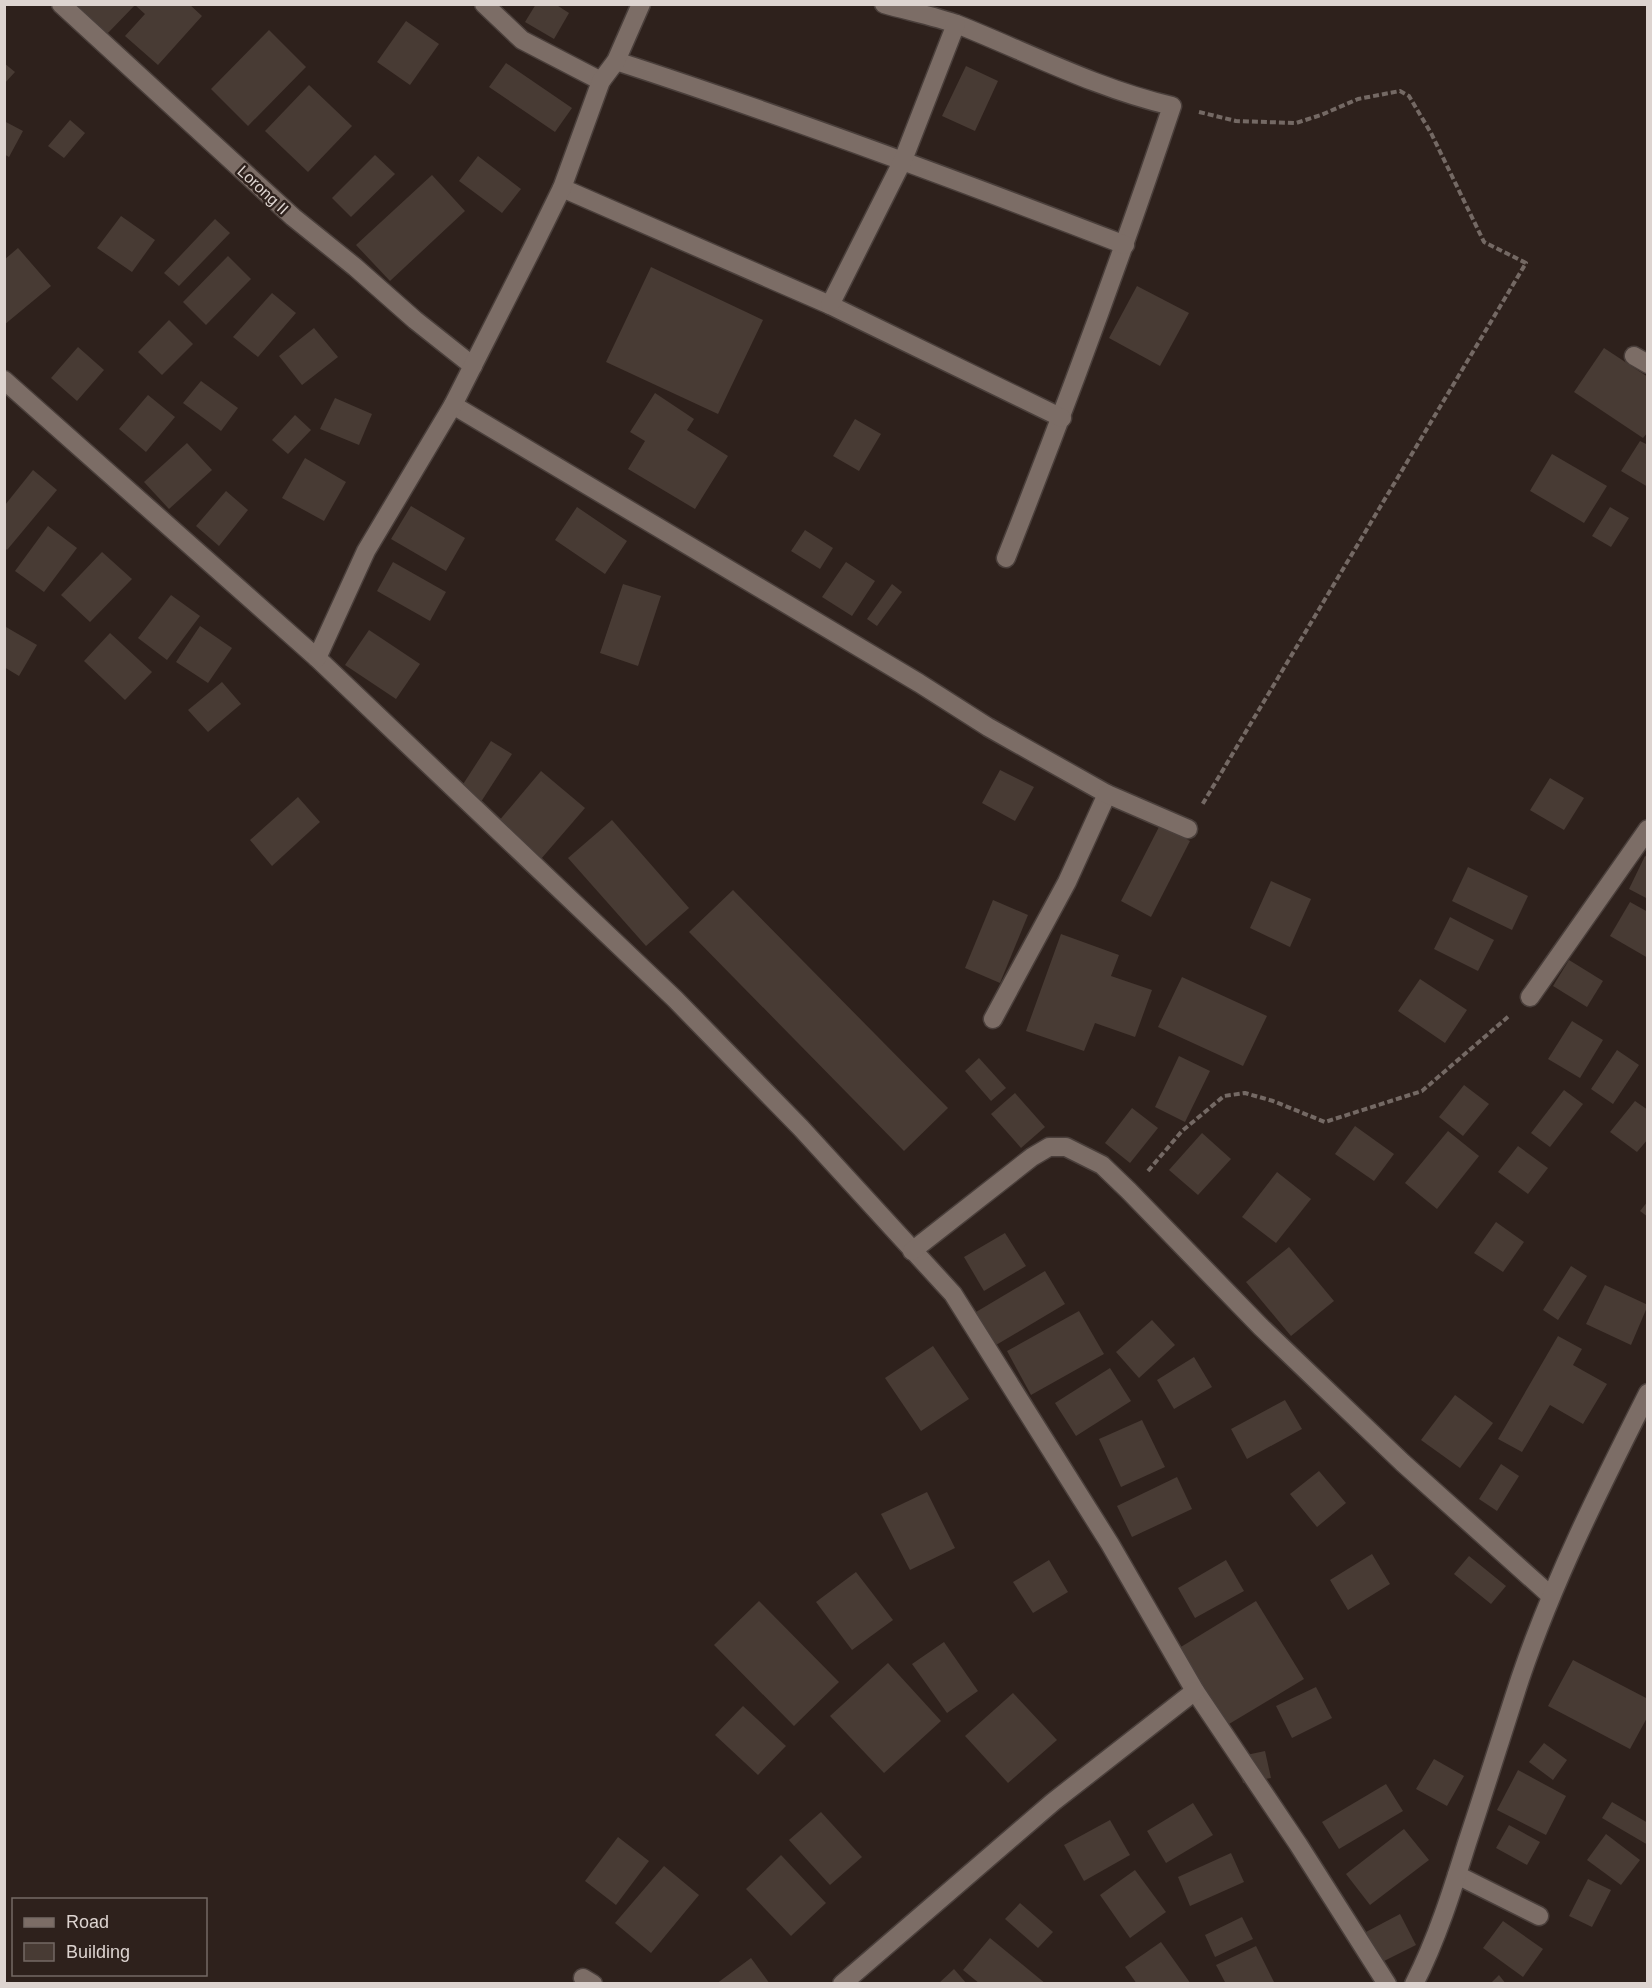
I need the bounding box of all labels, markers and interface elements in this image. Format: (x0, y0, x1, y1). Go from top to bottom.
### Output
street label: Lorong II (234, 162, 292, 218)
legend (12, 1898, 207, 1976)
text: Road (66, 1912, 109, 1932)
text: Building (66, 1942, 130, 1962)

